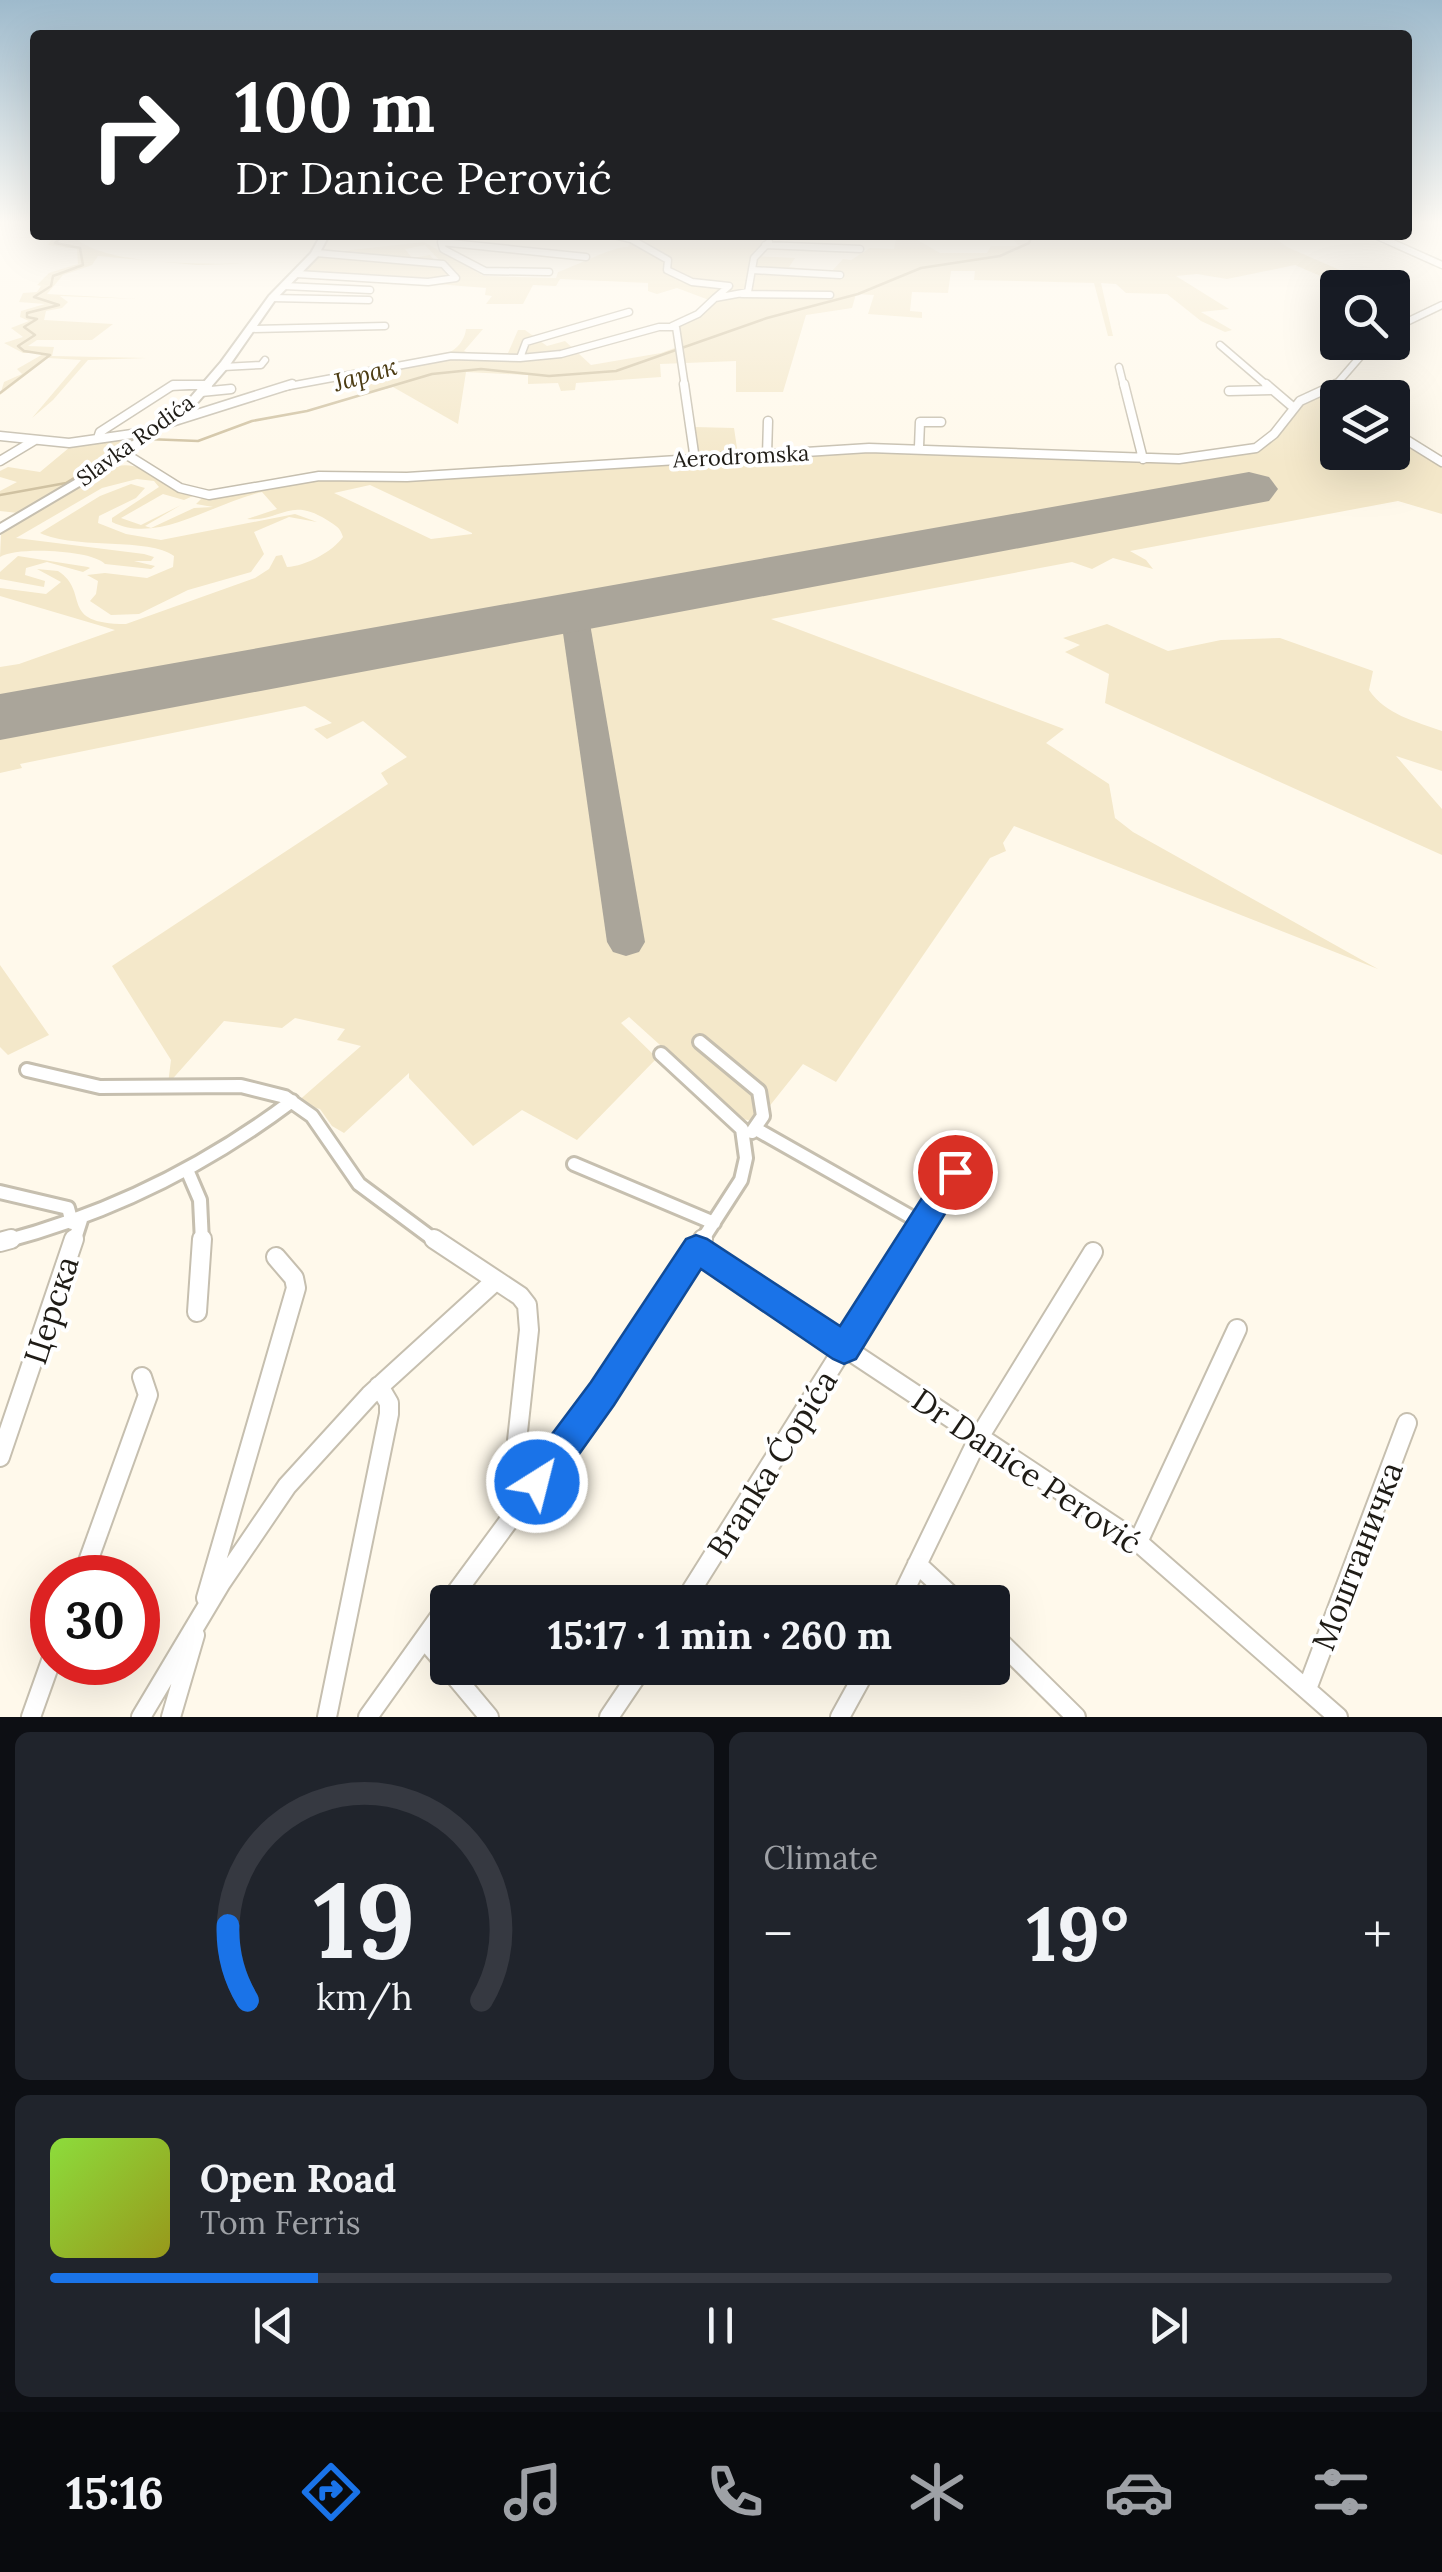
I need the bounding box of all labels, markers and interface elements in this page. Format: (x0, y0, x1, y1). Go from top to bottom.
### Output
text: 100 m (235, 62, 435, 151)
icon: right (70, 70, 200, 200)
text: Dr Danice Perović (235, 149, 612, 206)
map controls (1320, 270, 1410, 470)
button: search (1320, 270, 1410, 360)
water label: Јарак (329, 350, 401, 399)
button: layers (1320, 380, 1410, 470)
street label: Slavka Rodića (71, 388, 199, 492)
street label: Aerodromska (671, 438, 810, 474)
pin (913, 1130, 998, 1215)
icon: arrive (928, 1145, 983, 1200)
street label: Церска (14, 1251, 88, 1369)
street label: Branka Ćopića (698, 1362, 846, 1566)
street label: Dr Danice Perović (904, 1379, 1150, 1563)
position arrow (485, 1430, 589, 1534)
street label: Моштаничка (1302, 1456, 1412, 1656)
speed limit sign: 30 (30, 1555, 160, 1685)
text: 15:17 · 1 min · 260 m (548, 1611, 892, 1659)
text: Climate (764, 1837, 878, 1878)
text: 19 (313, 1853, 415, 1986)
text: 19° (1027, 1886, 1129, 1982)
text: − (764, 1899, 793, 1969)
text: + (1363, 1899, 1392, 1969)
text: km/h (316, 1974, 413, 2020)
text: Open Road (200, 2154, 396, 2202)
text: Tom Ferris (200, 2202, 361, 2243)
icon: previous (246, 2298, 301, 2353)
icon: pause (693, 2298, 748, 2353)
icon: next (1141, 2298, 1196, 2353)
icon: directions (296, 2457, 366, 2527)
icon: music (498, 2457, 568, 2527)
icon: phone (700, 2457, 770, 2527)
icon: climate (902, 2457, 972, 2527)
icon: car (1104, 2457, 1174, 2527)
icon: filters (1306, 2457, 1376, 2527)
text: 15:16 (66, 2464, 164, 2521)

